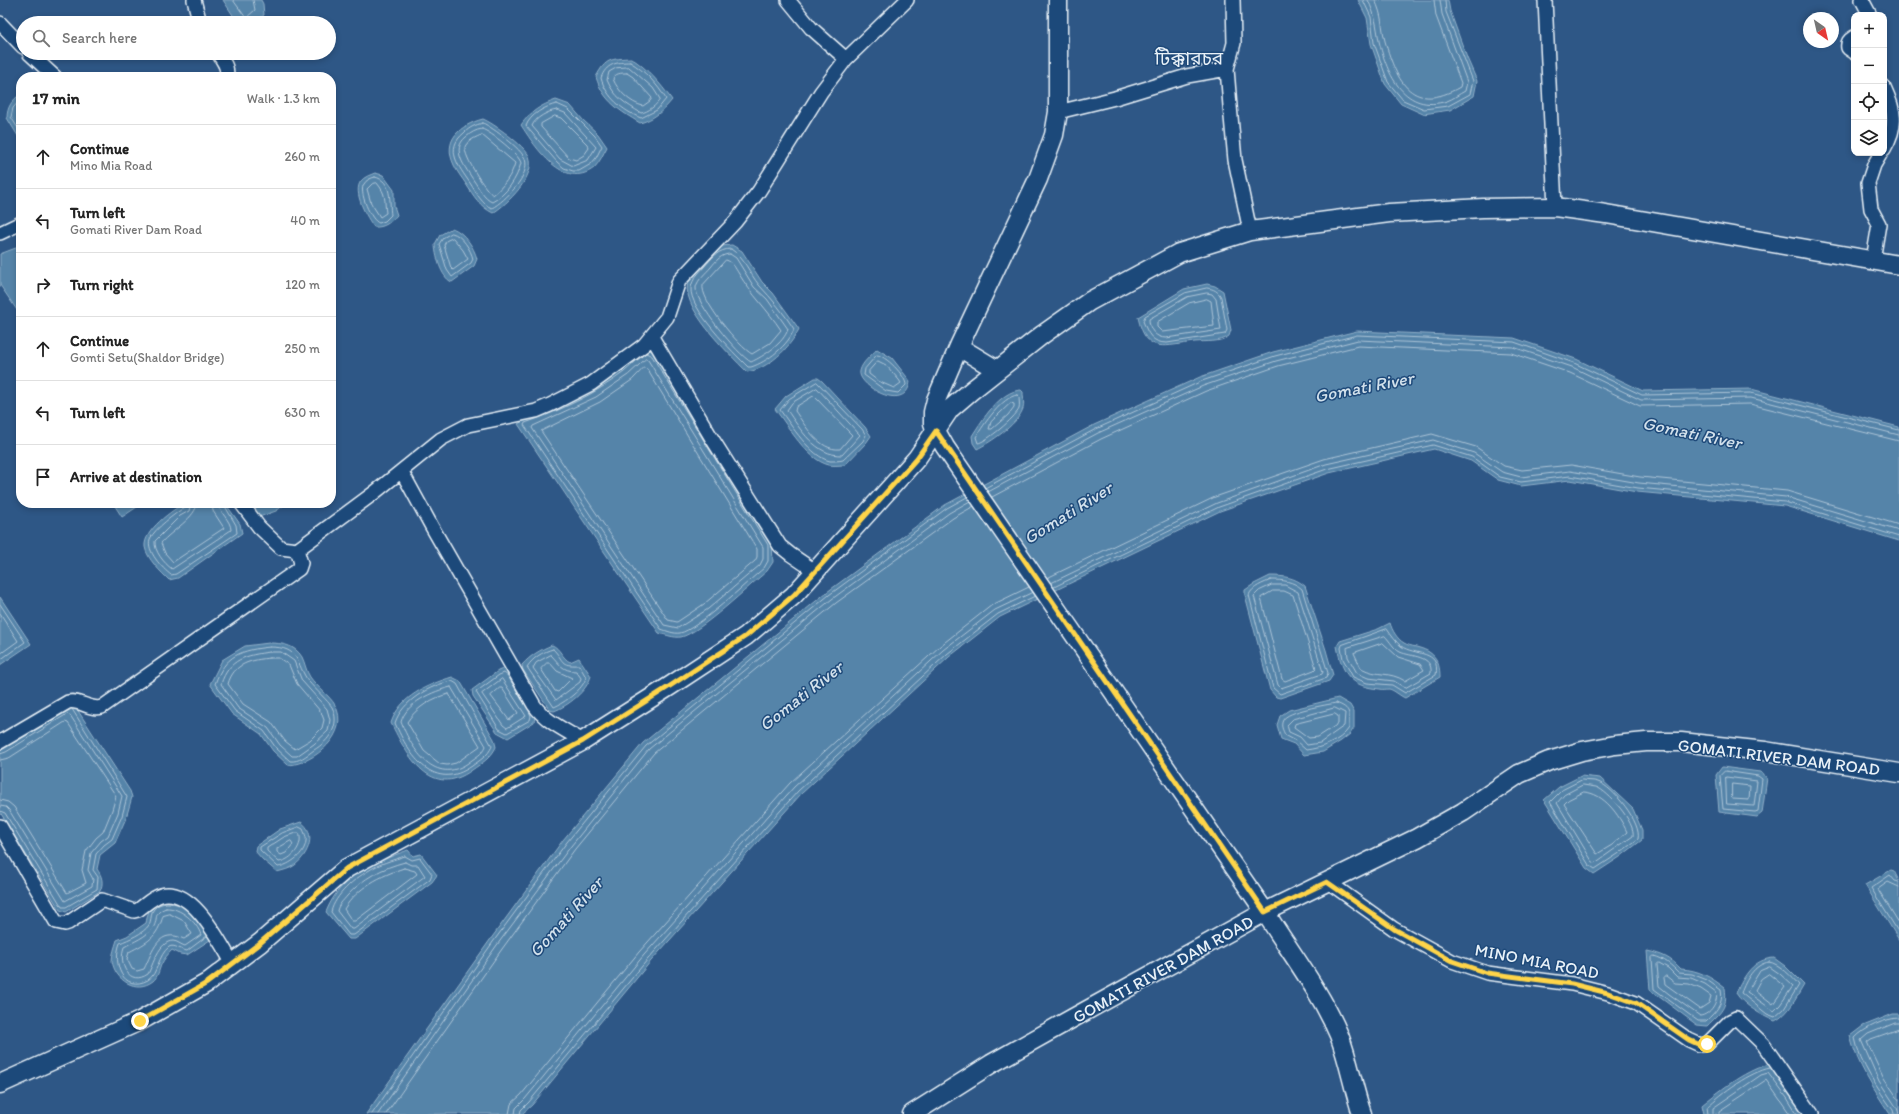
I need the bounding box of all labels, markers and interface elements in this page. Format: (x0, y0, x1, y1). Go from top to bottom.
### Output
north arrow (1803, 12, 1839, 48)
map controls (1851, 12, 1887, 156)
button: + (1851, 12, 1887, 48)
search box (16, 16, 336, 60)
icon: search (30, 27, 52, 49)
text: Search here (62, 29, 137, 47)
district label: টিক্কারচর (1154, 47, 1224, 70)
button: − (1851, 48, 1887, 84)
button: locate (1851, 84, 1887, 120)
text: 17 min (32, 88, 80, 108)
text: Walk · 1.3 km (247, 91, 320, 106)
button: layers (1851, 120, 1887, 156)
text: Continue (70, 140, 129, 158)
icon: ahead (32, 146, 54, 168)
text: 260 m (284, 149, 320, 164)
text: Mino Mia Road (70, 158, 152, 173)
text: Turn left (70, 204, 125, 222)
icon: left (32, 210, 54, 232)
text: 40 m (290, 213, 320, 228)
text: Gomati River Dam Road (70, 222, 202, 237)
icon: right (32, 274, 54, 296)
text: Turn right (70, 276, 134, 294)
text: 120 m (285, 277, 320, 292)
text: Continue (70, 332, 129, 350)
icon: ahead (32, 338, 54, 360)
text: 250 m (284, 341, 320, 356)
text: Gomti Setu(Shaldor Bridge) (70, 350, 224, 365)
water label: Gomati River (1313, 366, 1417, 407)
icon: left (32, 402, 54, 424)
text: Turn left (70, 404, 125, 422)
text: 630 m (284, 405, 320, 420)
water label: Gomati River (1641, 412, 1745, 455)
icon: arrive (32, 466, 54, 488)
text: Arrive at destination (70, 468, 202, 486)
water label: Gomati River (1020, 476, 1118, 549)
water label: Gomati River (755, 655, 849, 736)
street label: GOMATI RIVER DAM ROAD (1677, 735, 1881, 779)
water label: Gomati River (524, 871, 609, 962)
street label: GOMATI RIVER DAM ROAD (1069, 911, 1257, 1027)
street label: MINO MIA ROAD (1473, 939, 1601, 983)
route end (131, 1012, 149, 1030)
route start (1698, 1035, 1716, 1053)

